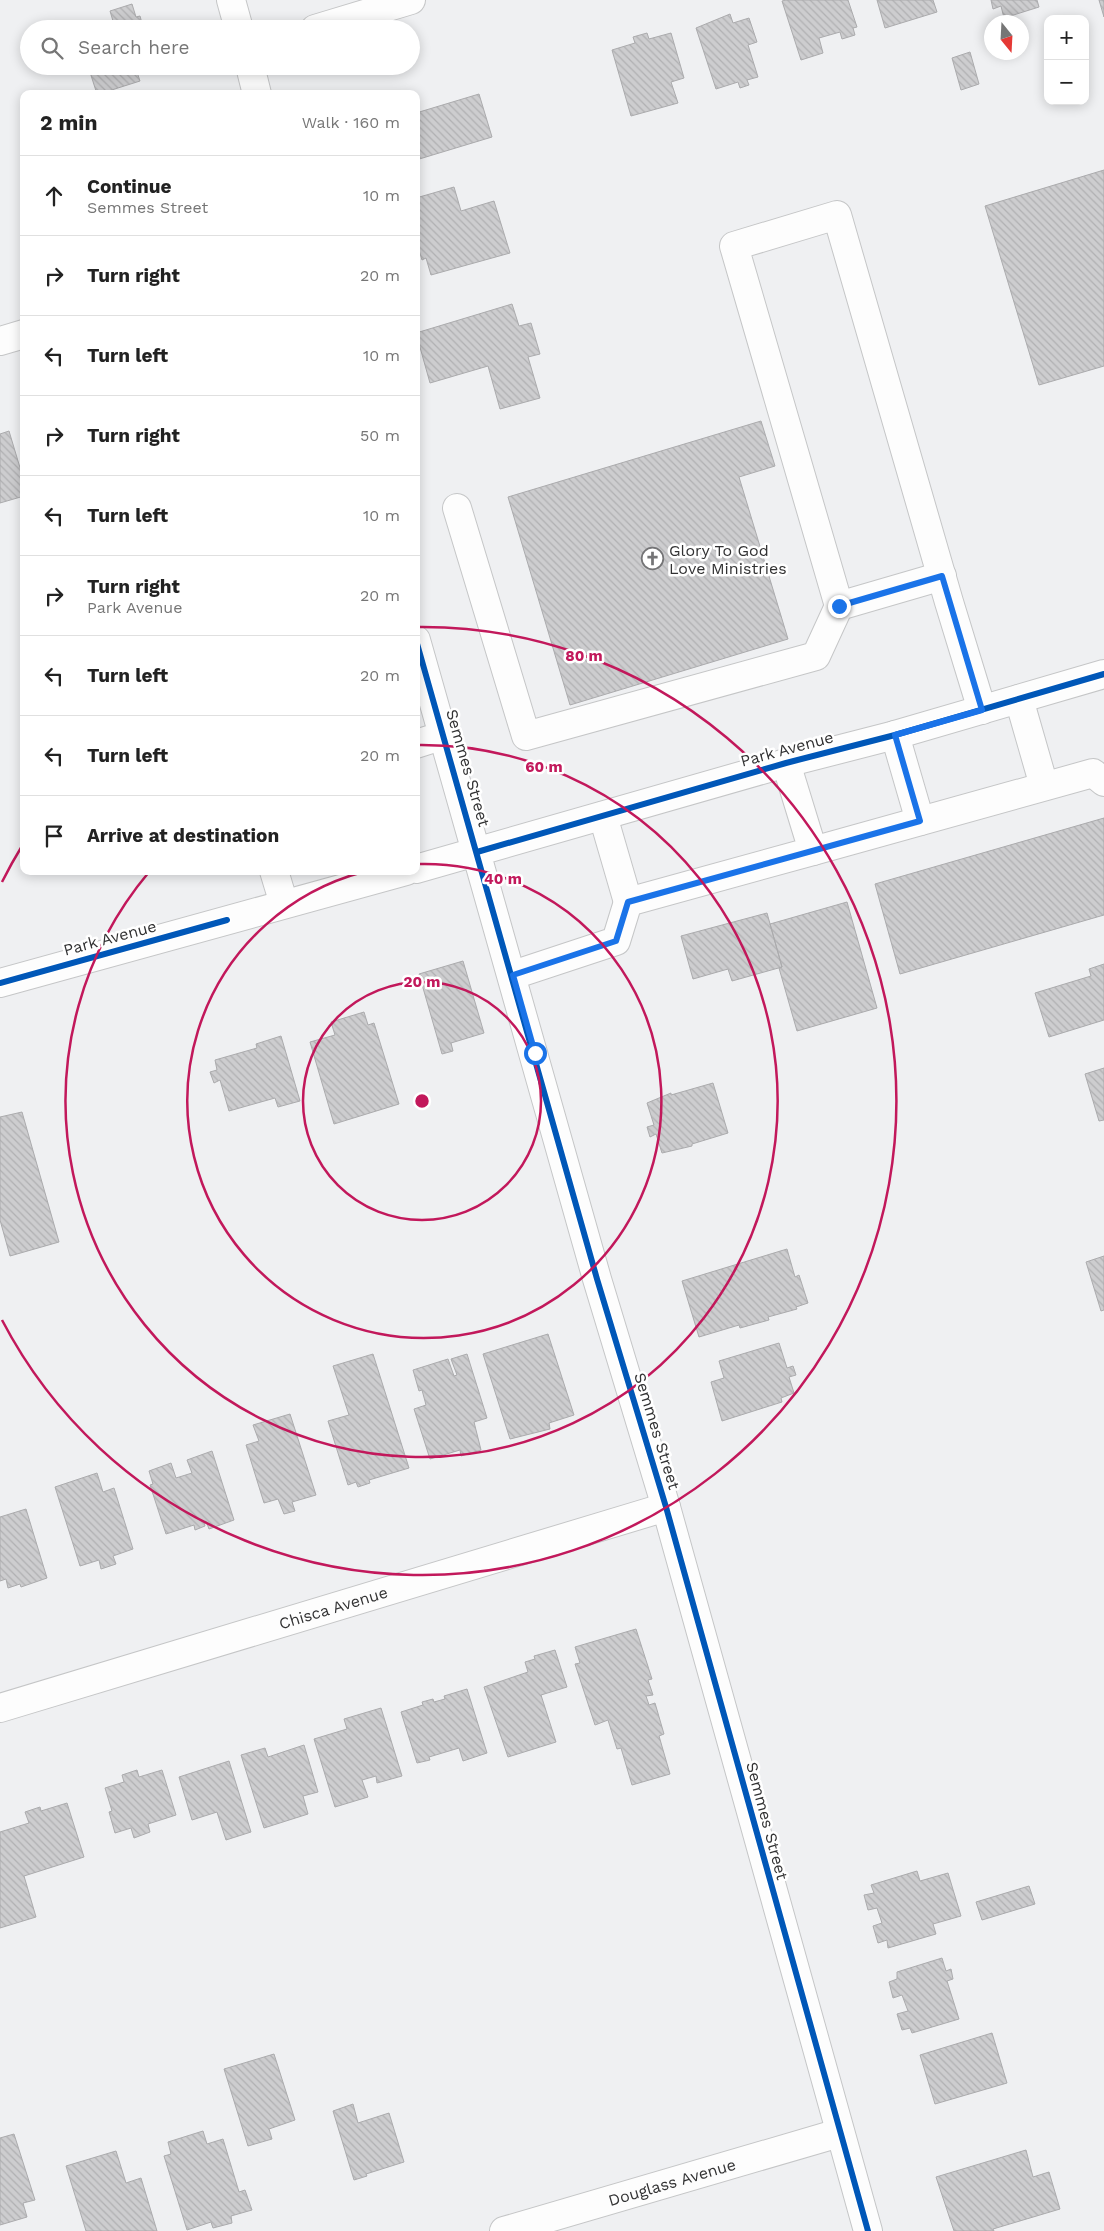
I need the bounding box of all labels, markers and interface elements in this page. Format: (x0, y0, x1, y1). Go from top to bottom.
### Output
north arrow (984, 15, 1029, 60)
map controls (1044, 15, 1089, 105)
button: + (1044, 15, 1089, 60)
search box (20, 20, 420, 75)
icon: search (38, 34, 66, 62)
text: Search here (78, 36, 189, 59)
button: − (1044, 60, 1089, 105)
text: 2 min (40, 110, 97, 135)
text: Walk · 160 m (302, 113, 400, 132)
text: Continue (87, 175, 171, 198)
icon: ahead (40, 182, 68, 210)
text: 10 m (363, 186, 400, 205)
text: Semmes Street (87, 198, 208, 217)
icon: right (40, 262, 68, 290)
text: Turn right (87, 264, 180, 287)
text: 20 m (360, 266, 400, 285)
icon: left (40, 342, 68, 370)
text: Turn left (87, 344, 168, 367)
text: 10 m (363, 346, 400, 365)
icon: right (40, 422, 68, 450)
text: Turn right (87, 424, 180, 447)
text: 50 m (360, 426, 400, 445)
icon: left (40, 502, 68, 530)
text: Turn left (87, 504, 168, 527)
text: 10 m (363, 506, 400, 525)
place label: Glory To God Love Ministries (669, 541, 787, 578)
church icon: Glory To God Love Ministries (641, 547, 665, 571)
text: Turn right (87, 575, 180, 598)
icon: right (40, 582, 68, 610)
text: 20 m (360, 586, 400, 605)
route end (828, 595, 851, 618)
text: Park Avenue (87, 598, 182, 617)
text: 80 m (565, 647, 603, 665)
icon: left (40, 662, 68, 690)
text: Turn left (87, 664, 168, 687)
text: 20 m (360, 666, 400, 685)
street label: Semmes Street (442, 707, 494, 829)
street label: Park Avenue (738, 727, 836, 771)
icon: left (40, 742, 68, 770)
text: Turn left (87, 744, 168, 767)
text: 20 m (360, 746, 400, 765)
text: 60 m (525, 758, 563, 776)
icon: arrive (40, 822, 68, 850)
text: Arrive at destination (87, 824, 279, 847)
text: 40 m (484, 870, 522, 888)
street label: Park Avenue (61, 916, 159, 960)
text: 20 m (403, 973, 441, 991)
route start (524, 1042, 547, 1065)
centre of rings (413, 1092, 431, 1110)
street label: Semmes Street (630, 1370, 684, 1492)
street label: Chisca Avenue (276, 1582, 390, 1633)
street label: Semmes Street (742, 1760, 792, 1882)
street label: Douglass Avenue (606, 2154, 738, 2209)

